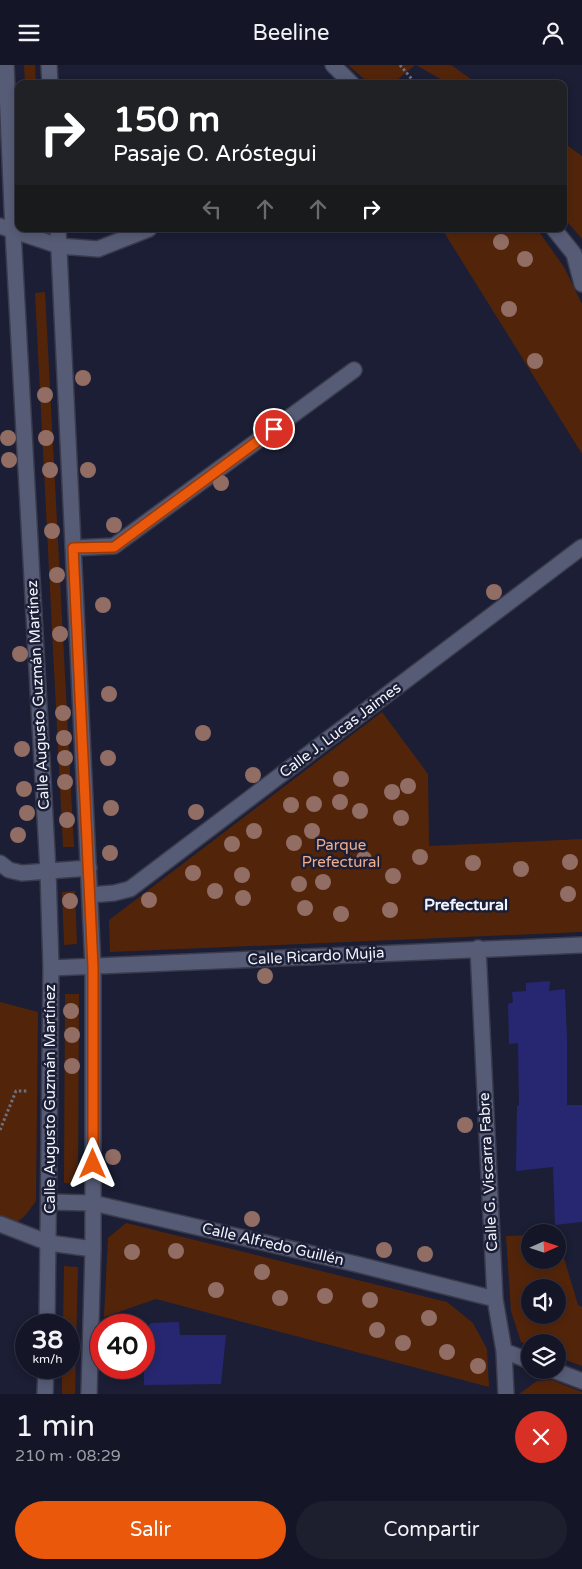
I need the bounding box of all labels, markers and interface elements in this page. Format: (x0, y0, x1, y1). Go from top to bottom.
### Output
icon: menu (15, 19, 43, 47)
icon: person (539, 19, 567, 47)
text: Beeline (253, 20, 329, 46)
text: 150 m (113, 99, 220, 141)
icon: right (30, 100, 95, 165)
text: Pasaje O. Aróstegui (113, 141, 317, 167)
icon: left (198, 195, 226, 223)
icon: ahead (251, 195, 279, 223)
icon: ahead (304, 195, 332, 223)
icon: right (357, 195, 385, 223)
pin (253, 408, 295, 450)
icon: arrive (260, 415, 288, 443)
street label: Calle Augusto Guzmán Martínez (23, 580, 53, 810)
street label: Calle J. Lucas Jaimes (276, 678, 404, 782)
park label: Parque Prefectural (302, 836, 380, 871)
district label: Prefectural (424, 895, 508, 915)
street label: Calle Ricardo Mujia (247, 943, 385, 969)
street label: Calle Augusto Guzmán Martínez (41, 984, 59, 1214)
street label: Calle G. Viscarra Fabre (475, 1092, 501, 1252)
position arrow (66, 1137, 118, 1189)
street label: Calle Alfredo Guillén (200, 1219, 346, 1269)
north arrow (521, 1224, 566, 1269)
map controls (521, 1224, 566, 1379)
button: sound (521, 1279, 566, 1324)
speed limit sign: 40 (90, 1314, 155, 1379)
text: 38 (32, 1325, 63, 1355)
button: layers (521, 1334, 566, 1379)
text: km/h (32, 1352, 63, 1366)
text: 1 min (15, 1408, 95, 1445)
button: close (515, 1411, 567, 1463)
text: 210 m · 08:29 (15, 1446, 121, 1466)
button: Salir (15, 1501, 286, 1559)
button: Compartir (296, 1501, 567, 1559)

